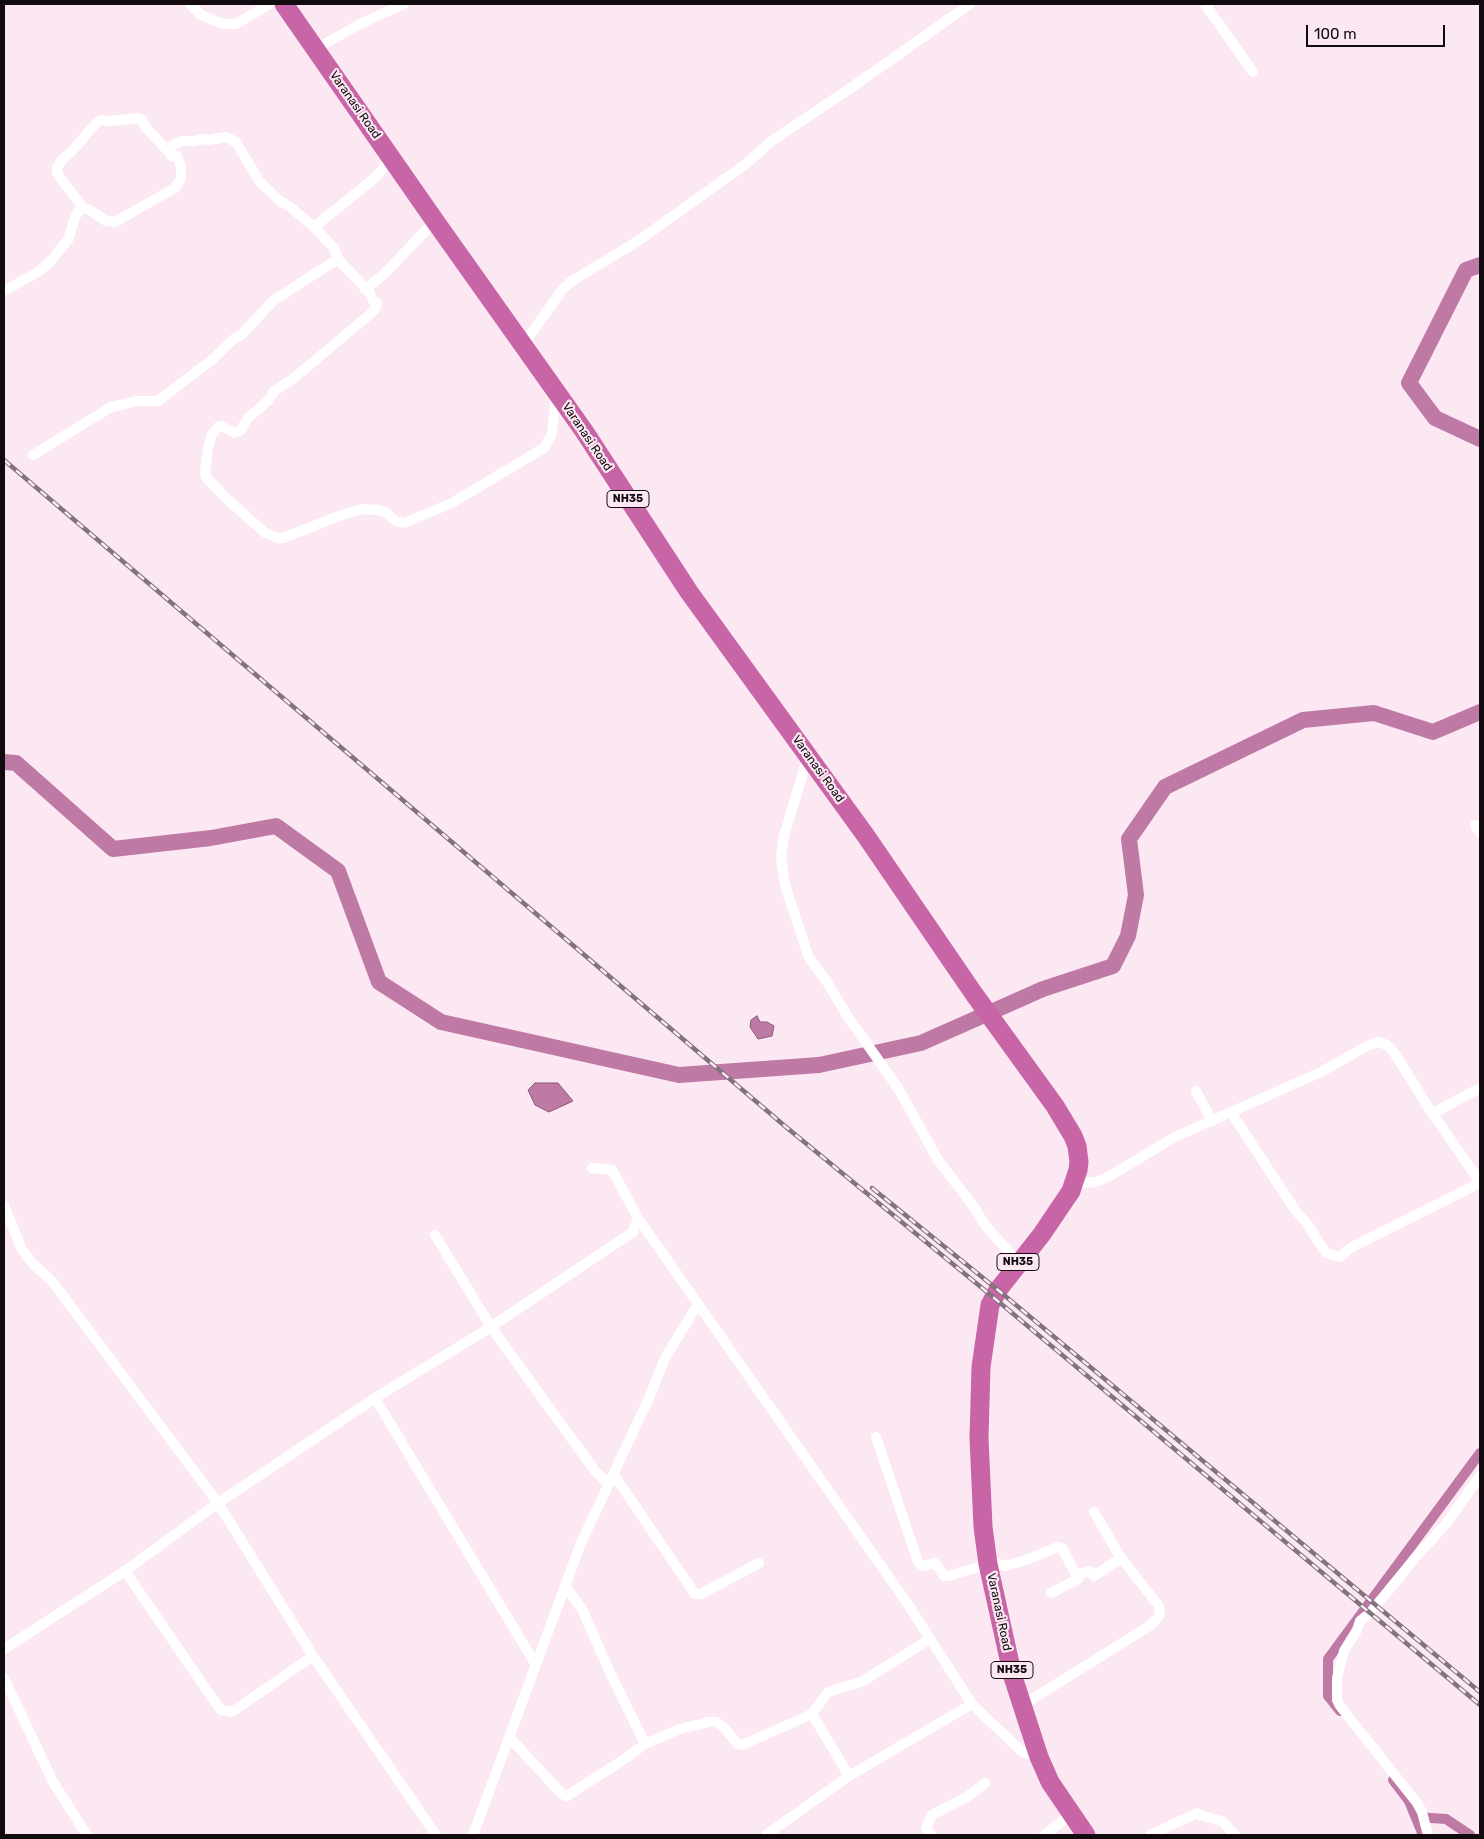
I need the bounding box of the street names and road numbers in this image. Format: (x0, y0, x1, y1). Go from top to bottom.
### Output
street label: Varanasi Road (326, 68, 384, 142)
street label: Varanasi Road (559, 400, 615, 474)
road number: NH35 (607, 490, 649, 508)
street label: Varanasi Road (789, 733, 847, 805)
road number: NH35 (997, 1254, 1039, 1270)
street label: Varanasi Road (984, 1572, 1014, 1652)
road number: NH35 (991, 1662, 1033, 1678)

